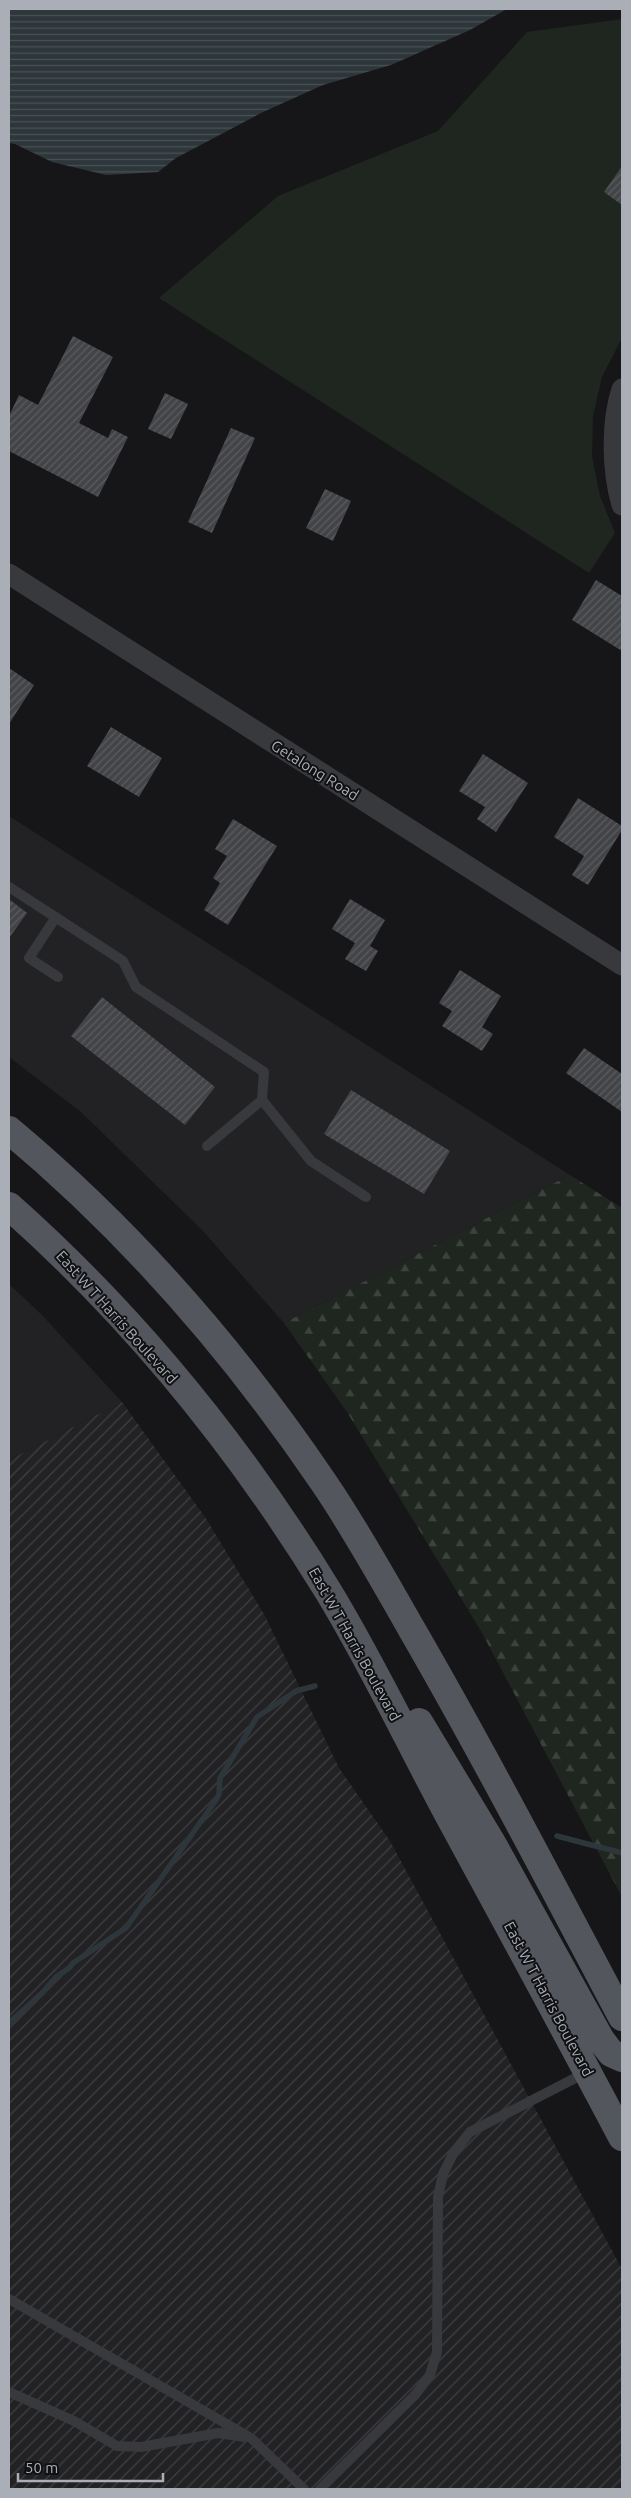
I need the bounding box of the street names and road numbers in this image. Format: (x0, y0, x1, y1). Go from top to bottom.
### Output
street label: Getalong Road (268, 736, 362, 804)
street label: East W T Harris Boulevard (53, 1247, 181, 1387)
street label: East W T Harris Boulevard (306, 1564, 404, 1724)
street label: East W T Harris Boulevard (501, 1919, 597, 2079)

